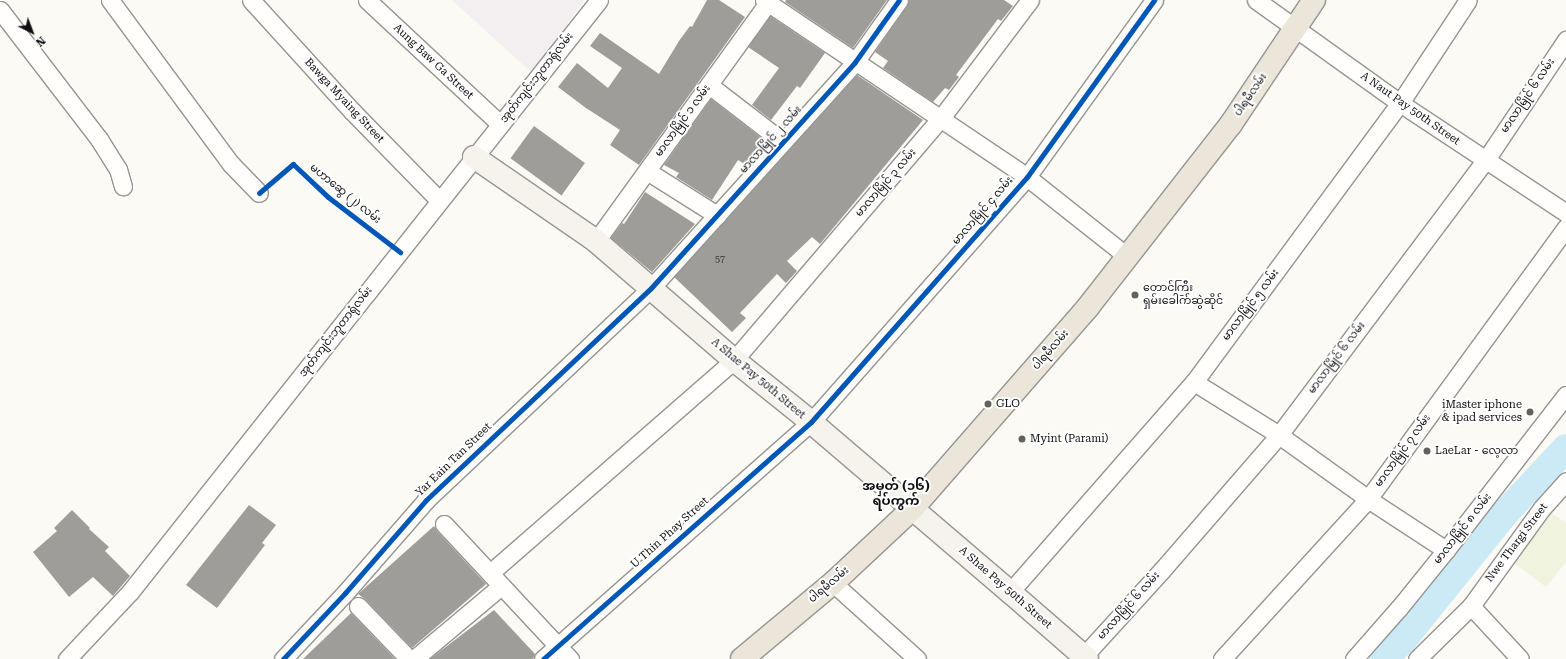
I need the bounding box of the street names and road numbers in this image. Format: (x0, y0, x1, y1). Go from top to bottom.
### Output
street label: Aung Baw Ga Street (390, 22, 476, 102)
street label: အုတ်ကျင်းဘူတာရုံလမ်း (498, 30, 576, 126)
street label: Bawga Myaing Street (301, 56, 387, 146)
street label: မာလာမြိုင် ၆ လမ်း (1498, 56, 1558, 136)
street label: A Naut Pay 50th Street (1358, 70, 1462, 148)
street label: ပါရမီလမ်း (1232, 71, 1270, 119)
street label: မာလာမြိုင် ၁ လမ်း (652, 82, 714, 160)
street label: မာလာမြိုင် ၂ လမ်း (737, 103, 805, 177)
street label: မာလာမြိုင် ၃ လမ်း (853, 146, 919, 220)
street label: မဟာဆွေ (၂) လမ်း (307, 161, 383, 227)
street label: မာလာမြိုင် ၄ လမ်း (950, 174, 1016, 248)
street label: မာလာမြိုင် ၅ လမ်း (1220, 267, 1282, 343)
street label: အုတ်ကျင်းဘူတာရုံလမ်း (297, 284, 375, 380)
street label: မာလာမြိုင် ၆ လမ်း (1306, 319, 1368, 397)
street label: ပါရမီလမ်း (1030, 327, 1072, 373)
street label: A Shae Pay 50th Street (708, 336, 808, 422)
street label: မာလာမြိုင် ၇ လမ်း (1372, 412, 1434, 490)
street label: Yar Eain Tan Street (413, 420, 495, 500)
street label: မာလာမြိုင် ၈ လမ်း (1431, 491, 1495, 567)
street label: U Thin Phay Street (628, 495, 712, 571)
street label: Nwe Thargi Street (1483, 501, 1551, 585)
street label: A Shae Pay 50th Street (956, 544, 1054, 632)
street label: ပါရမီလမ်း (806, 564, 852, 606)
street label: မာလာမြိုင် ၆ လမ်း (1095, 569, 1163, 643)

